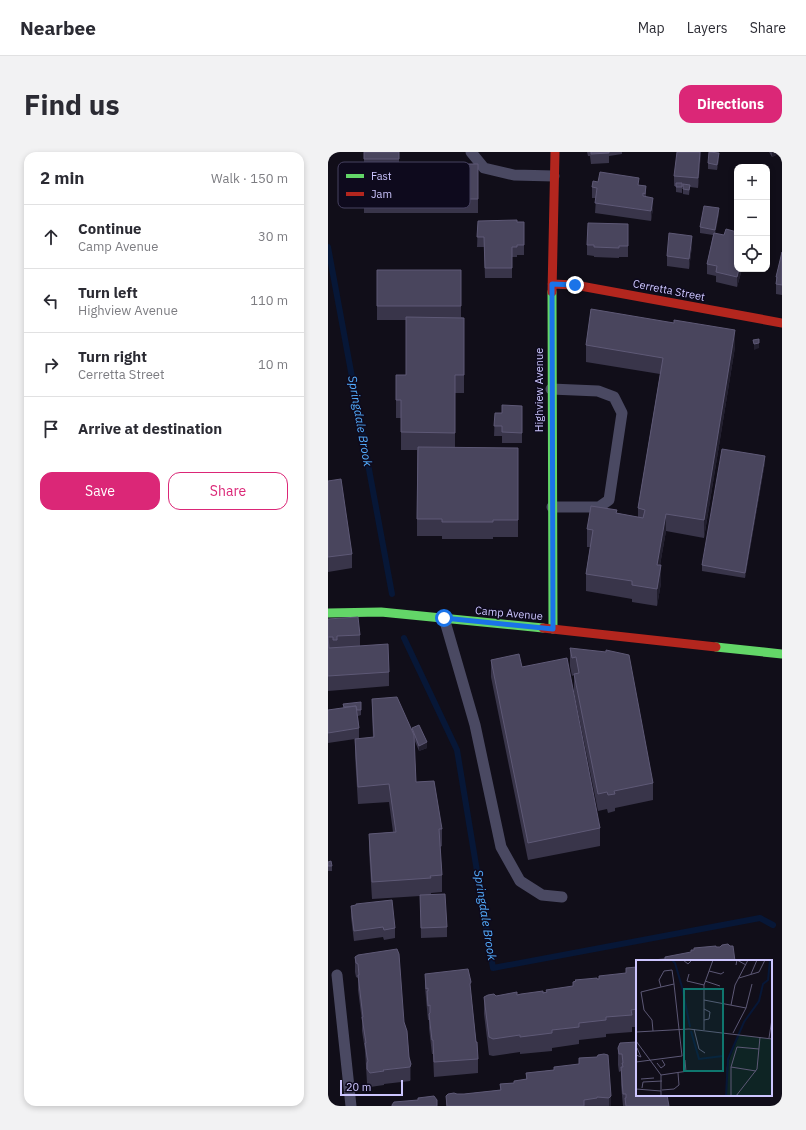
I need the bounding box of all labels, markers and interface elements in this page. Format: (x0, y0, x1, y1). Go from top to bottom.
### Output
text: Nearbee (20, 16, 96, 40)
text: Map (638, 19, 665, 37)
text: Layers (687, 19, 728, 37)
text: Share (750, 19, 786, 37)
button: Directions (679, 85, 782, 123)
text: Find us (24, 86, 120, 123)
legend (338, 162, 470, 208)
map controls (734, 164, 770, 272)
button: + (734, 164, 770, 200)
text: 2 min (40, 167, 84, 189)
text: Fast (371, 169, 392, 183)
text: Walk · 150 m (211, 170, 288, 187)
text: Jam (371, 187, 392, 201)
button: − (734, 200, 770, 236)
text: Continue (78, 219, 142, 238)
icon: ahead (40, 226, 62, 248)
text: 30 m (258, 228, 288, 245)
button: locate (734, 236, 770, 272)
text: Camp Avenue (78, 238, 158, 255)
route end (566, 276, 584, 294)
street label: Cerretta Street (632, 276, 706, 304)
text: Turn left (78, 283, 138, 302)
icon: left (40, 290, 62, 312)
text: 110 m (250, 292, 288, 309)
text: Highview Avenue (78, 302, 178, 319)
text: Turn right (78, 347, 147, 366)
street label: Highview Avenue (532, 348, 546, 432)
icon: right (40, 354, 62, 376)
text: 10 m (258, 356, 288, 373)
text: Cerretta Street (78, 366, 165, 383)
water label: Springdale Brook (345, 375, 376, 468)
icon: arrive (40, 418, 62, 440)
text: Arrive at destination (78, 419, 222, 438)
button: Save (40, 472, 160, 510)
button: Share (168, 472, 288, 510)
street label: Camp Avenue (475, 603, 543, 623)
route start (435, 609, 453, 627)
water label: Springdale Brook (471, 869, 500, 962)
inset map (636, 960, 772, 1096)
scale bar (340, 1078, 403, 1097)
text: 20 m (346, 1080, 371, 1094)

